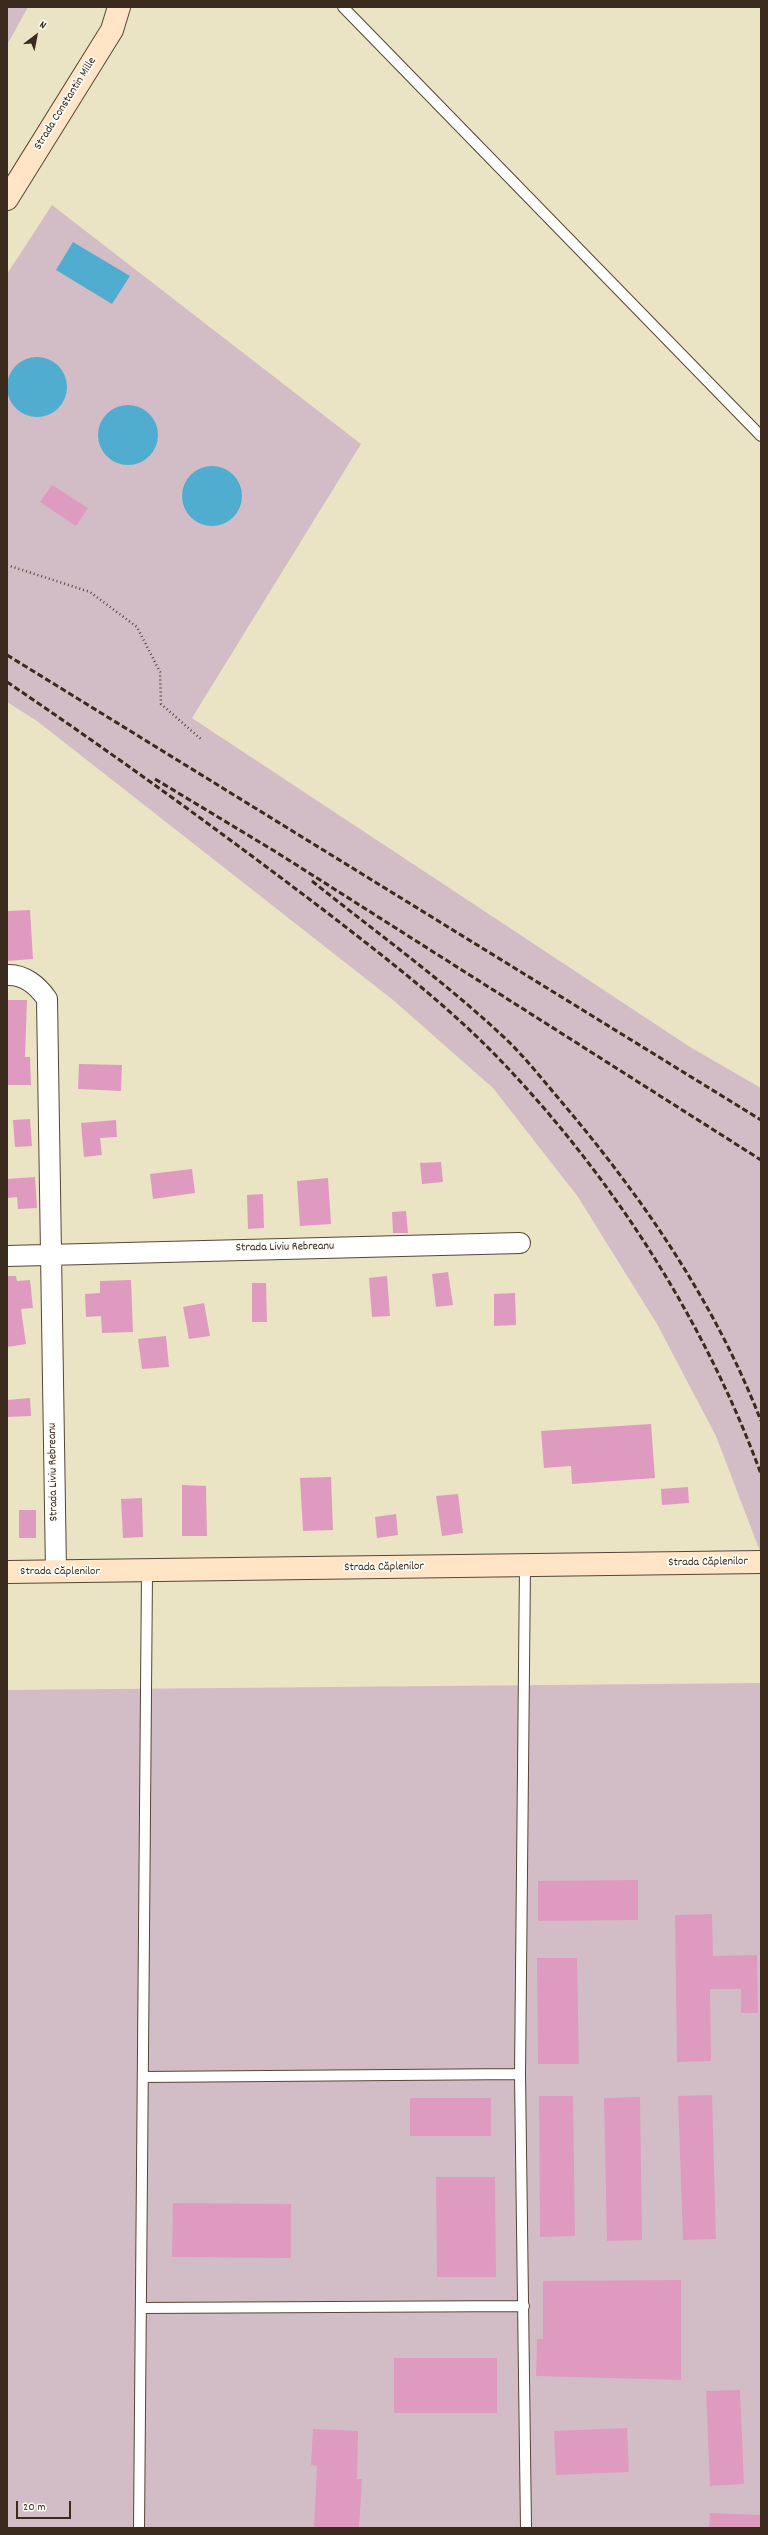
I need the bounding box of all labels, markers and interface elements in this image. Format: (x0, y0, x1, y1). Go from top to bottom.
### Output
north arrow (16, 16, 56, 56)
text: N (36, 18, 49, 34)
street label: Strada Constantin Mille (32, 55, 100, 153)
street label: Strada Liviu Rebreanu (236, 1240, 334, 1256)
street label: Strada Liviu Rebreanu (46, 1423, 62, 1521)
street label: Strada Căplenilor (668, 1555, 748, 1571)
street label: Strada Căplenilor (344, 1560, 424, 1576)
street label: Strada Căplenilor (20, 1565, 100, 1579)
scale bar (18, 2493, 73, 2519)
text: 20 m (23, 2499, 46, 2516)

